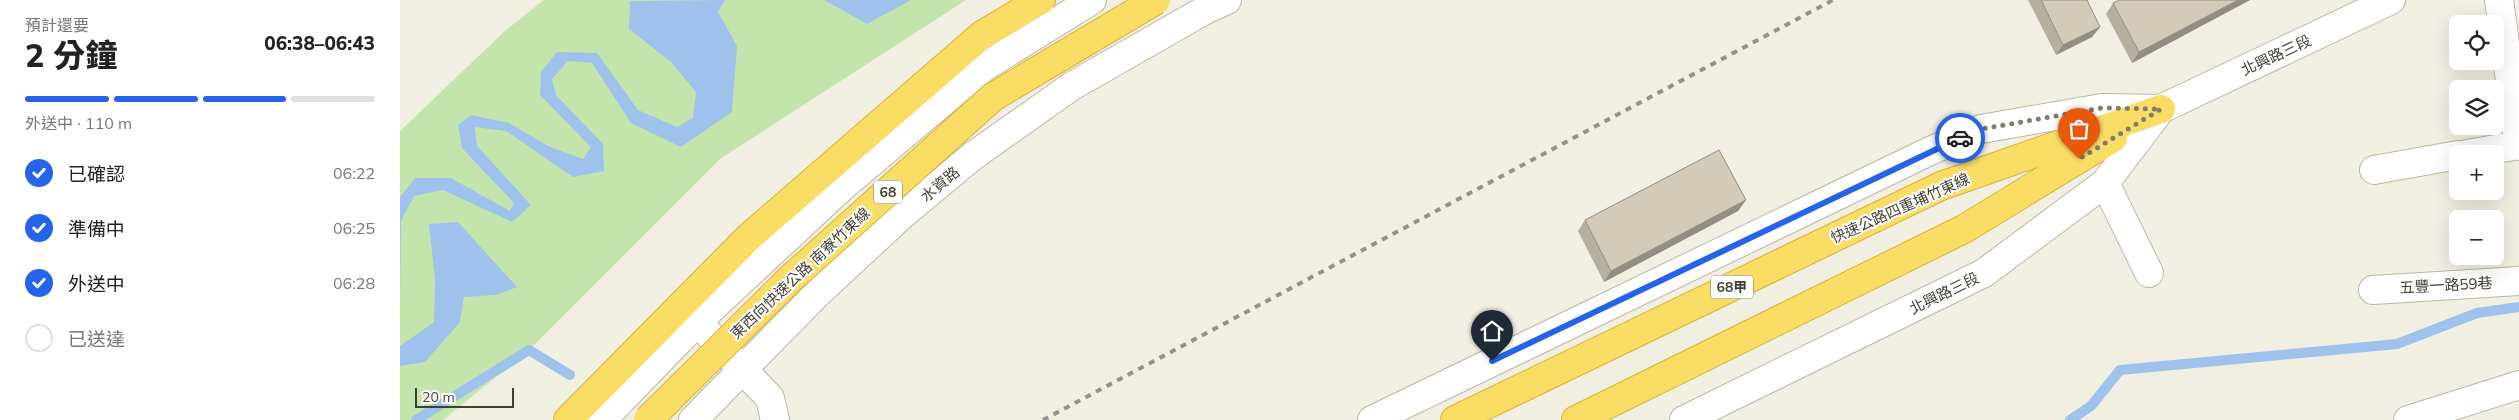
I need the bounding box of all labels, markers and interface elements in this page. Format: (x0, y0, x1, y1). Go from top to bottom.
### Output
text: 預計還要 (25, 15, 89, 35)
map controls (2449, 15, 2504, 265)
button: locate (2449, 15, 2504, 70)
text: 06:38–06:43 (264, 31, 375, 55)
street label: 北興路三段 (2238, 31, 2314, 79)
text: 2 分鐘 (25, 35, 117, 75)
button: layers (2449, 80, 2504, 135)
pin (2058, 108, 2100, 159)
text: 外送中 · 110 m (25, 113, 132, 133)
courier (1935, 113, 1985, 163)
icon: bag (2065, 115, 2093, 143)
icon: car (1946, 124, 1974, 152)
button: + (2449, 145, 2504, 200)
icon: check (25, 159, 53, 187)
text: 已確認 (68, 162, 125, 186)
street label: 水資路 (917, 162, 963, 206)
text: 06:22 (333, 163, 375, 183)
street label: 快速公路四重埔竹東線 (1828, 169, 1972, 247)
road number: 68 (874, 180, 902, 203)
street label: 東西向快速公路 南寮竹東線 (726, 203, 874, 343)
button: − (2449, 210, 2504, 265)
icon: check (25, 214, 53, 242)
text: 準備中 (68, 217, 125, 241)
text: 06:25 (333, 218, 375, 238)
street label: 北興路三段 (1906, 268, 1982, 318)
icon: check (25, 269, 53, 297)
text: 外送中 (68, 272, 125, 296)
text: 06:28 (333, 273, 375, 293)
street label: 五豐一路59巷 (2399, 273, 2493, 297)
road number: 68甲 (1711, 276, 1753, 298)
pin (1471, 310, 1513, 361)
icon: home (1478, 317, 1506, 345)
text: 已送達 (68, 327, 125, 351)
scale bar (415, 385, 514, 408)
text: 20 m (422, 388, 455, 406)

